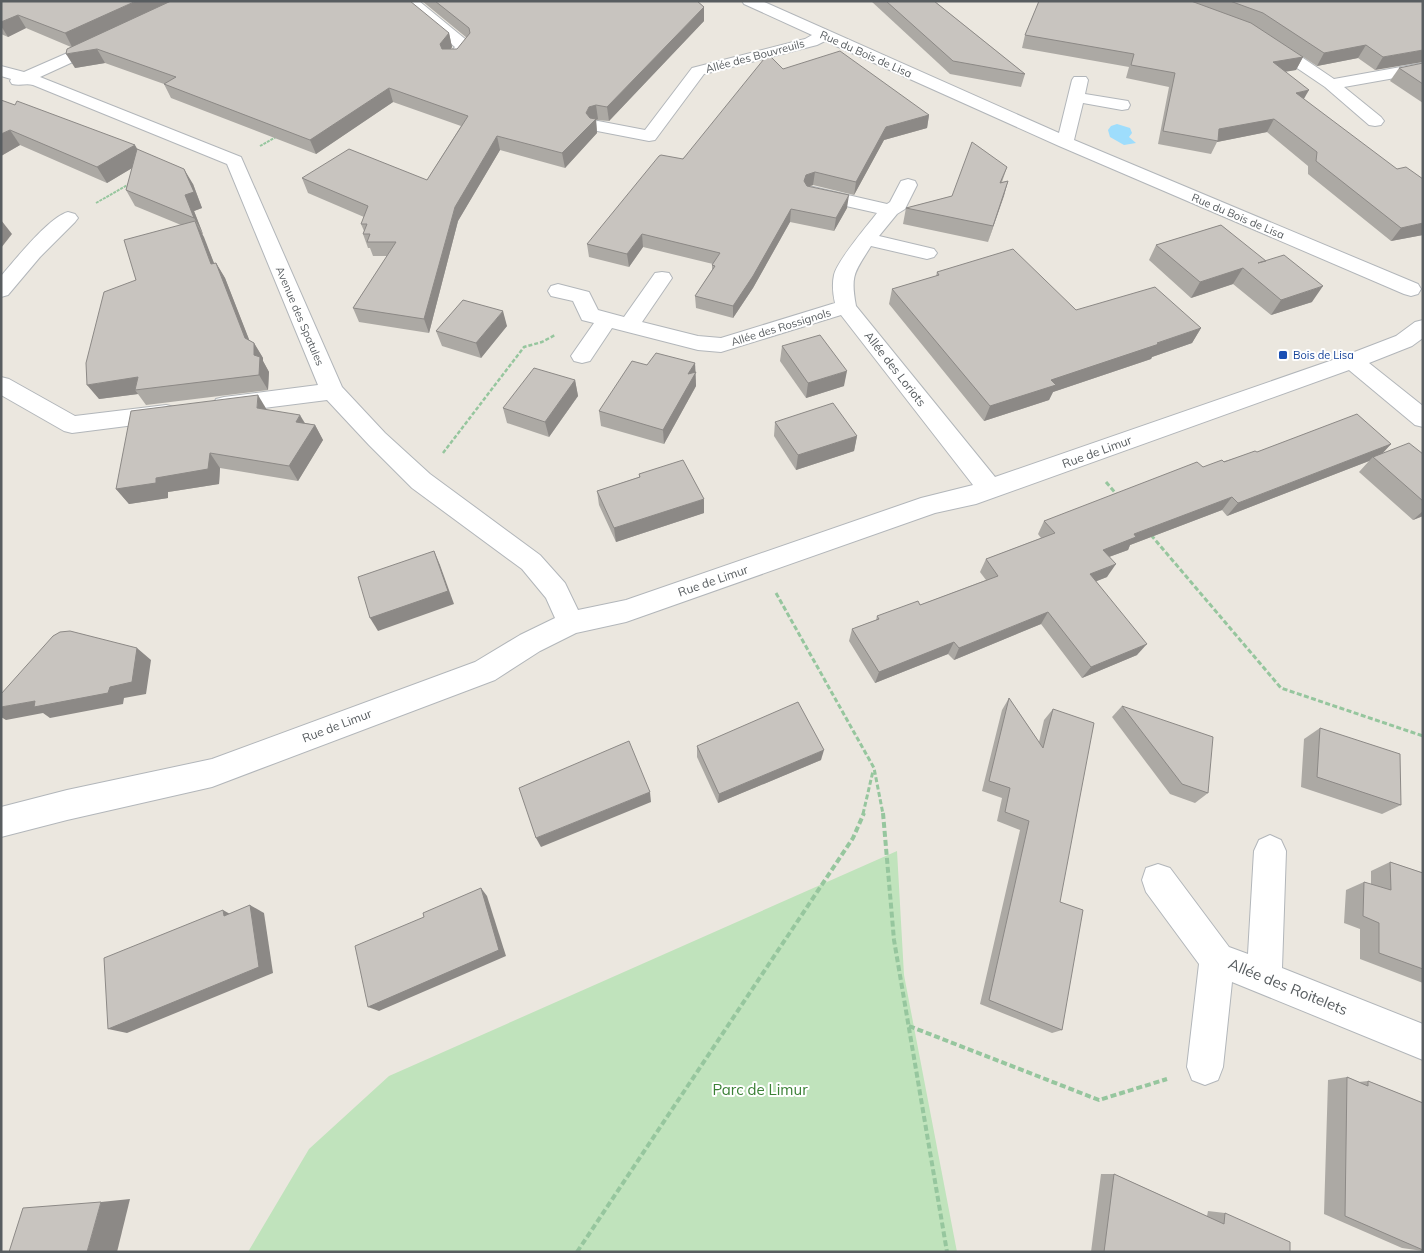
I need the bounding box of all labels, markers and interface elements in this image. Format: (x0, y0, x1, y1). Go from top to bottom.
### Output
street label: Rue du Bois de Lisa (818, 27, 914, 81)
street label: Allée des Bouvreuils (704, 36, 806, 76)
street label: Rue du Bois de Lisa (1189, 190, 1287, 242)
street label: Avenue des Spatules (273, 264, 327, 368)
street label: Allée des Rossignols (729, 305, 833, 349)
street label: Allée des Loriots (861, 328, 929, 409)
place label: Bois de Lisa (1293, 348, 1354, 362)
marker: Bois de Lisa (1277, 349, 1289, 361)
street label: Rue de Limur (1060, 432, 1134, 471)
street label: Rue de Limur (676, 561, 750, 599)
street label: Rue de Limur (300, 705, 374, 746)
street label: Allée des Roitelets (1226, 954, 1351, 1019)
park label: Parc de Limur (712, 1080, 808, 1099)

